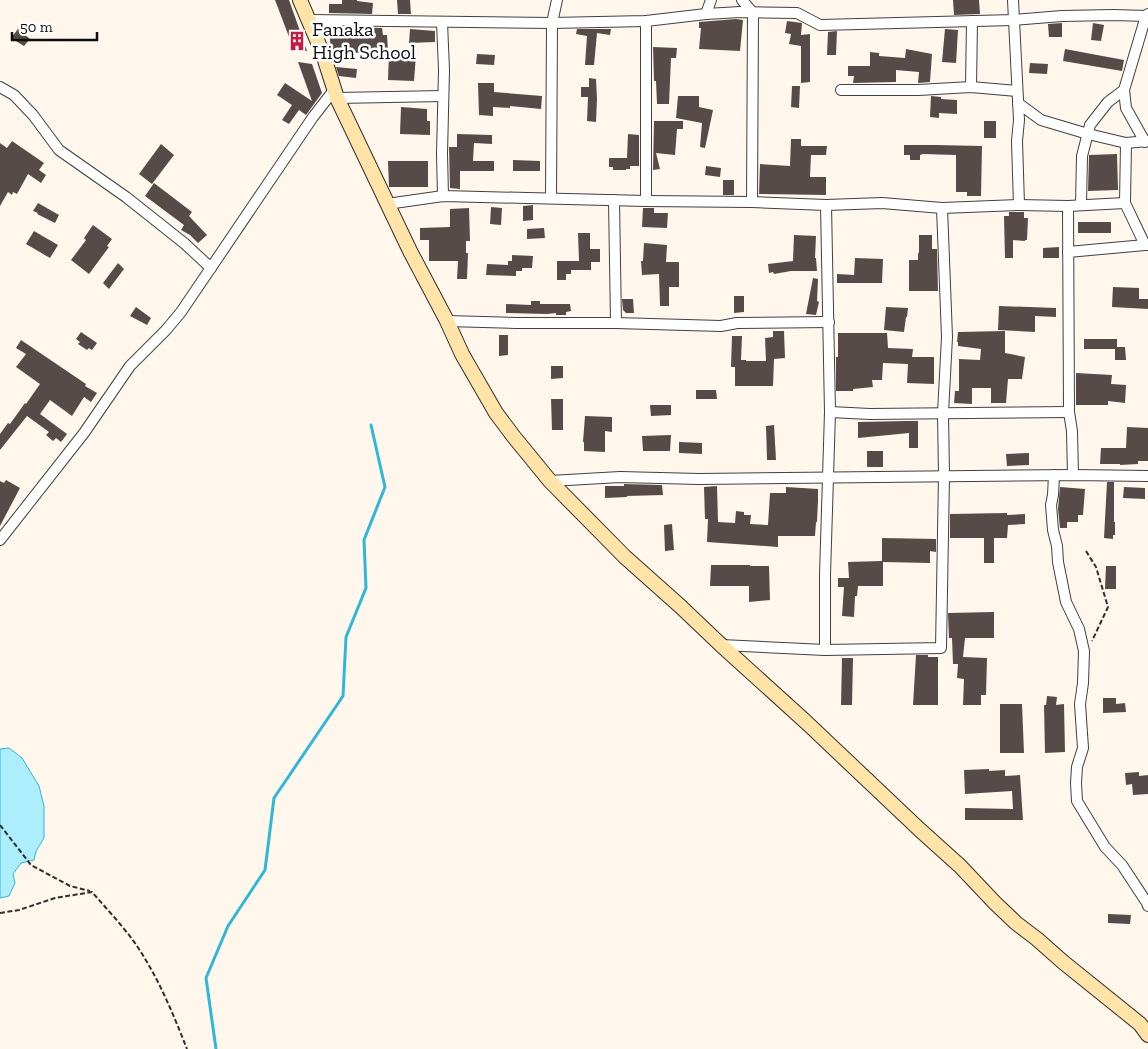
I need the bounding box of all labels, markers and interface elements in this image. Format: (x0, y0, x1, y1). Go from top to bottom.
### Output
scale bar (12, 10, 98, 42)
place label: Fanaka High School (312, 17, 416, 64)
text: 50 m (20, 18, 53, 36)
building icon: Fanaka High School (286, 30, 308, 52)

